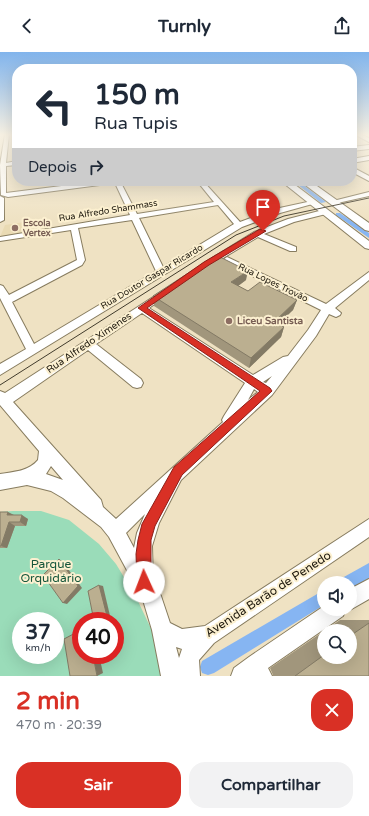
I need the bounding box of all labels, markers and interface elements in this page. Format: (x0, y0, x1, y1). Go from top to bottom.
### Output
icon: back (16, 15, 38, 37)
text: Turnly (158, 15, 211, 37)
icon: share (331, 15, 353, 37)
text: 150 m (94, 78, 180, 112)
icon: left (28, 80, 80, 132)
text: Rua Tupis (94, 112, 178, 134)
icon: right (85, 156, 107, 178)
text: Depois (28, 158, 77, 176)
pin (246, 190, 280, 231)
icon: arrive (252, 196, 274, 218)
street label: Rua Alfredo Shammass (58, 198, 158, 224)
place label: Escola Vertex (23, 218, 51, 239)
marker: Escola Vertex (10, 223, 20, 233)
street label: Rua Doutor Gaspar Ricardo (99, 242, 205, 312)
street label: Rua Lopes Trovão (236, 261, 310, 305)
street label: Rua Alfredo Ximenes (44, 310, 134, 376)
place label: Liceu Santista (237, 315, 304, 327)
marker: Liceu Santista (224, 316, 234, 326)
street label: Avenida Barão de Penedo (202, 548, 334, 640)
park label: Parque Orquidário (20, 557, 82, 585)
position arrow (123, 561, 165, 603)
map controls (317, 576, 357, 664)
button: sound (317, 576, 357, 616)
speed limit sign: 40 (72, 612, 124, 664)
text: 37 (25, 621, 51, 645)
button: search (317, 624, 357, 664)
text: km/h (25, 642, 51, 654)
text: 2 min (16, 687, 80, 716)
button: close (311, 689, 353, 731)
text: 470 m · 20:39 (16, 717, 102, 733)
button: Sair (16, 762, 181, 808)
button: Compartilhar (189, 762, 353, 808)

